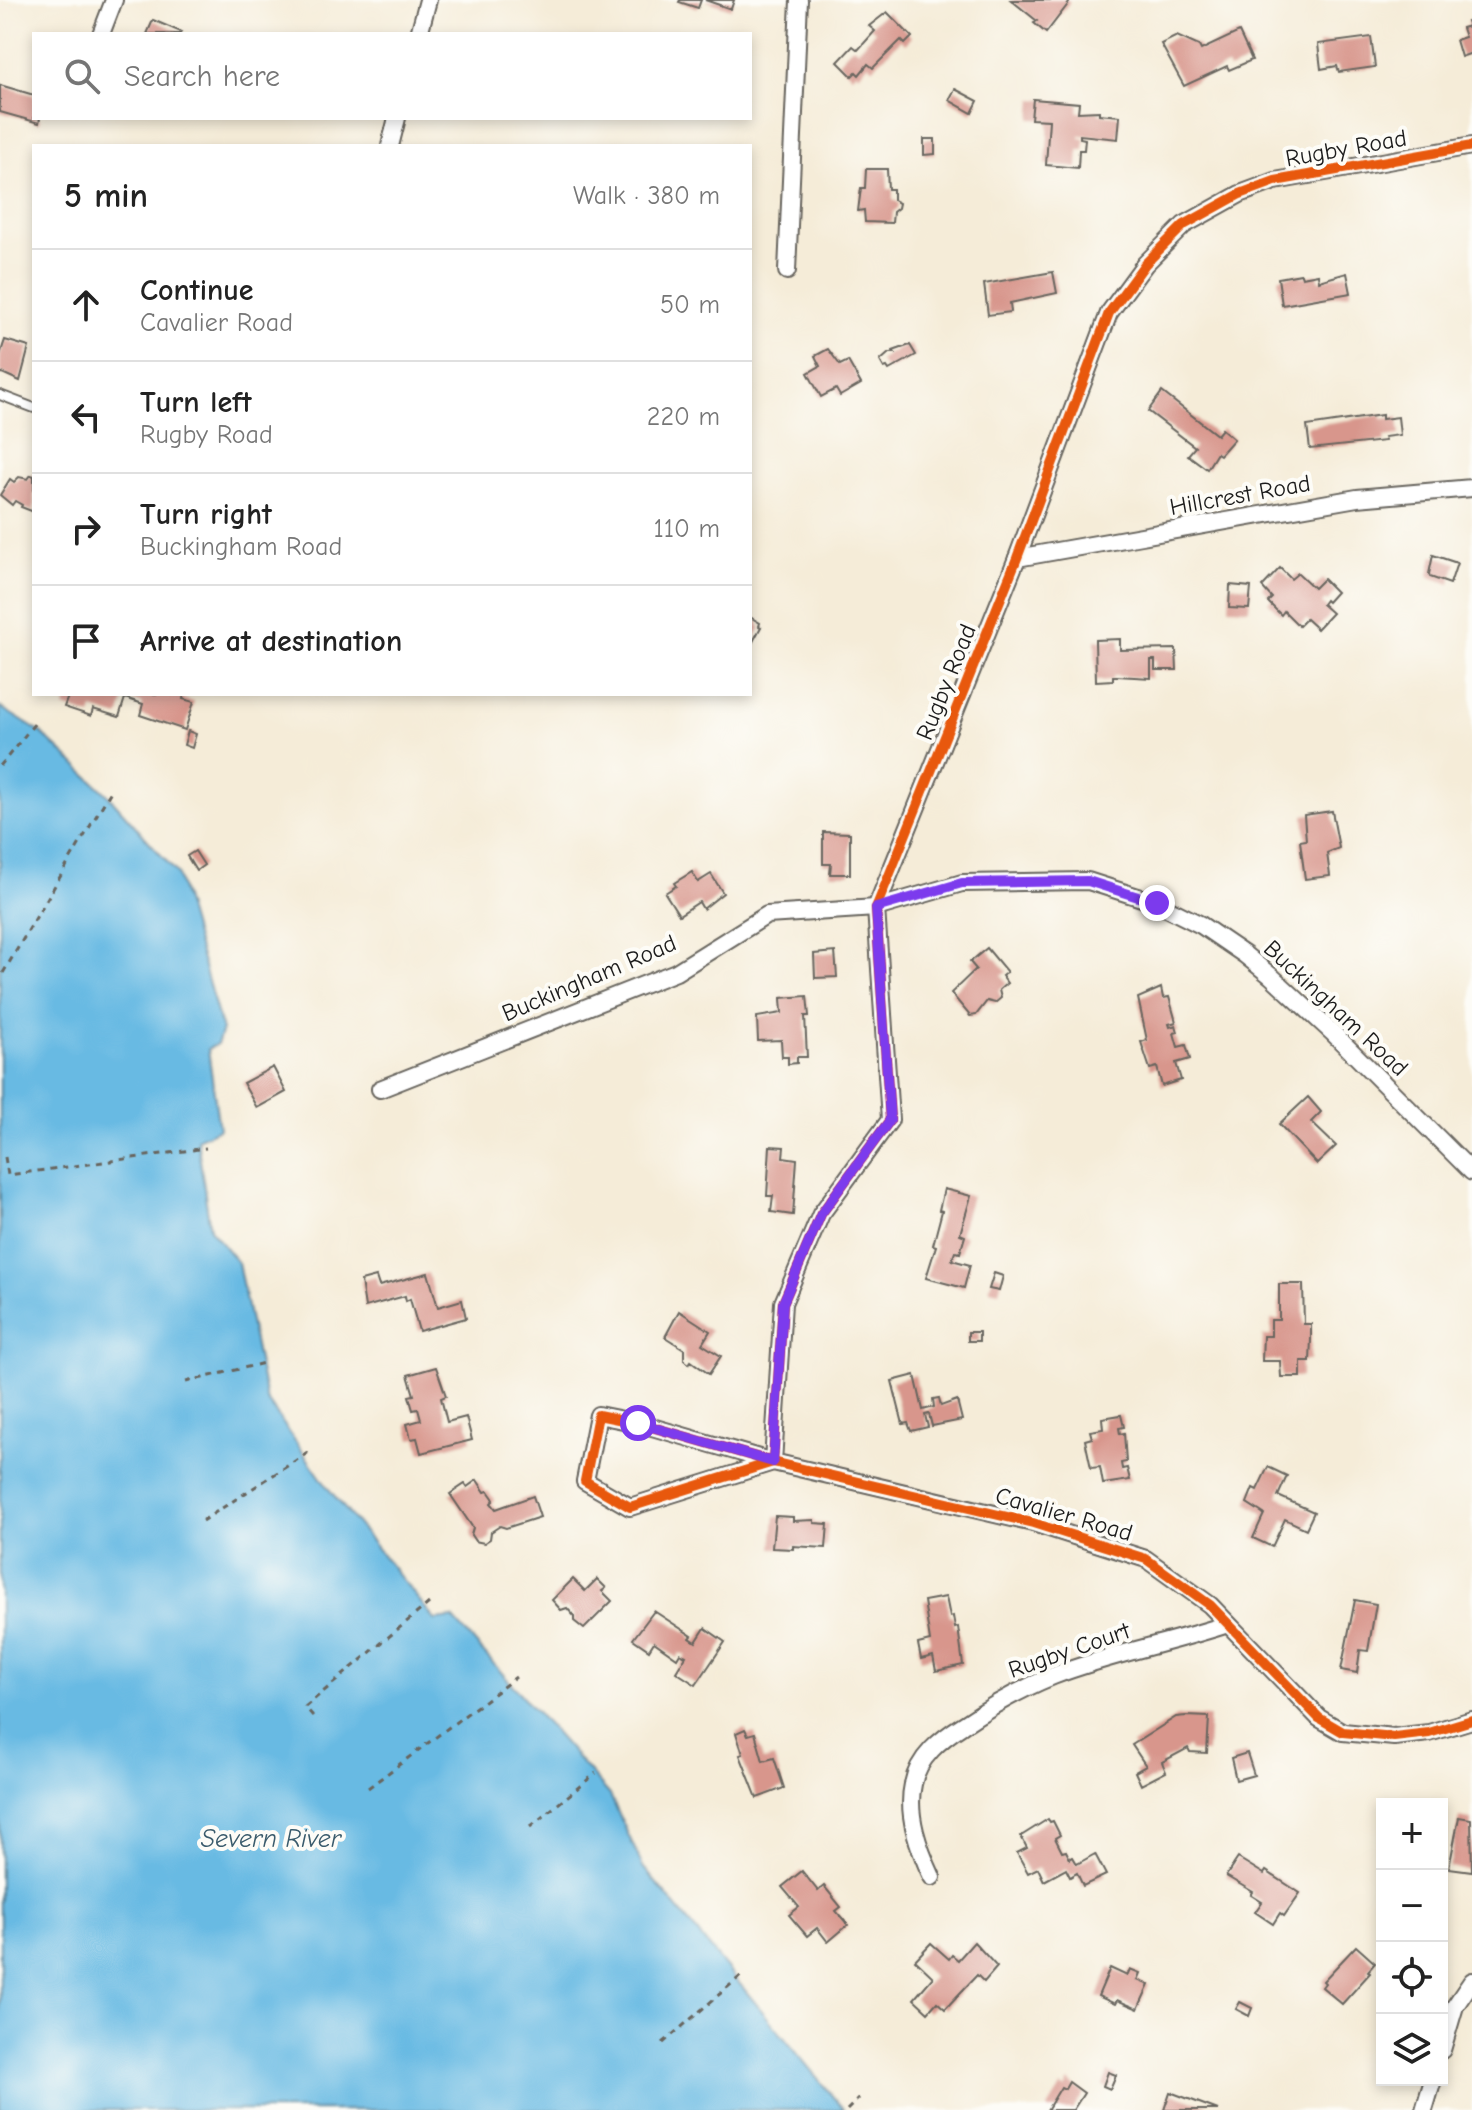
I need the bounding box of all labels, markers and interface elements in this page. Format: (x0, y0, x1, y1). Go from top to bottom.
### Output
search box (32, 32, 752, 120)
icon: search (60, 54, 104, 98)
text: Search here (124, 59, 280, 94)
street label: Rugby Road (1283, 124, 1409, 172)
text: 5 min (64, 176, 148, 216)
text: Walk · 380 m (573, 181, 720, 211)
text: Continue (140, 273, 254, 308)
icon: ahead (64, 283, 108, 327)
text: 50 m (660, 290, 720, 320)
text: Cavalier Road (140, 308, 293, 338)
text: Turn left (140, 385, 252, 420)
icon: left (64, 395, 108, 439)
text: 220 m (647, 402, 720, 432)
text: Rugby Road (140, 420, 273, 450)
street label: Hillcrest Road (1167, 469, 1313, 521)
text: Turn right (140, 497, 272, 532)
icon: right (64, 507, 108, 551)
text: 110 m (653, 514, 720, 544)
text: Buckingham Road (140, 532, 342, 562)
icon: arrive (64, 619, 108, 663)
street label: Rugby Road (910, 620, 982, 744)
text: Arrive at destination (140, 624, 402, 659)
route end (1139, 885, 1175, 921)
street label: Buckingham Road (498, 929, 680, 1027)
street label: Buckingham Road (1258, 934, 1414, 1082)
route start (620, 1405, 656, 1441)
street label: Cavalier Road (992, 1481, 1136, 1547)
street label: Rugby Court (1004, 1616, 1135, 1684)
map controls (1376, 1798, 1448, 2086)
button: + (1376, 1798, 1448, 1870)
water label: Severn River (201, 1824, 343, 1854)
button: − (1376, 1870, 1448, 1942)
button: locate (1376, 1942, 1448, 2014)
button: layers (1376, 2014, 1448, 2086)

